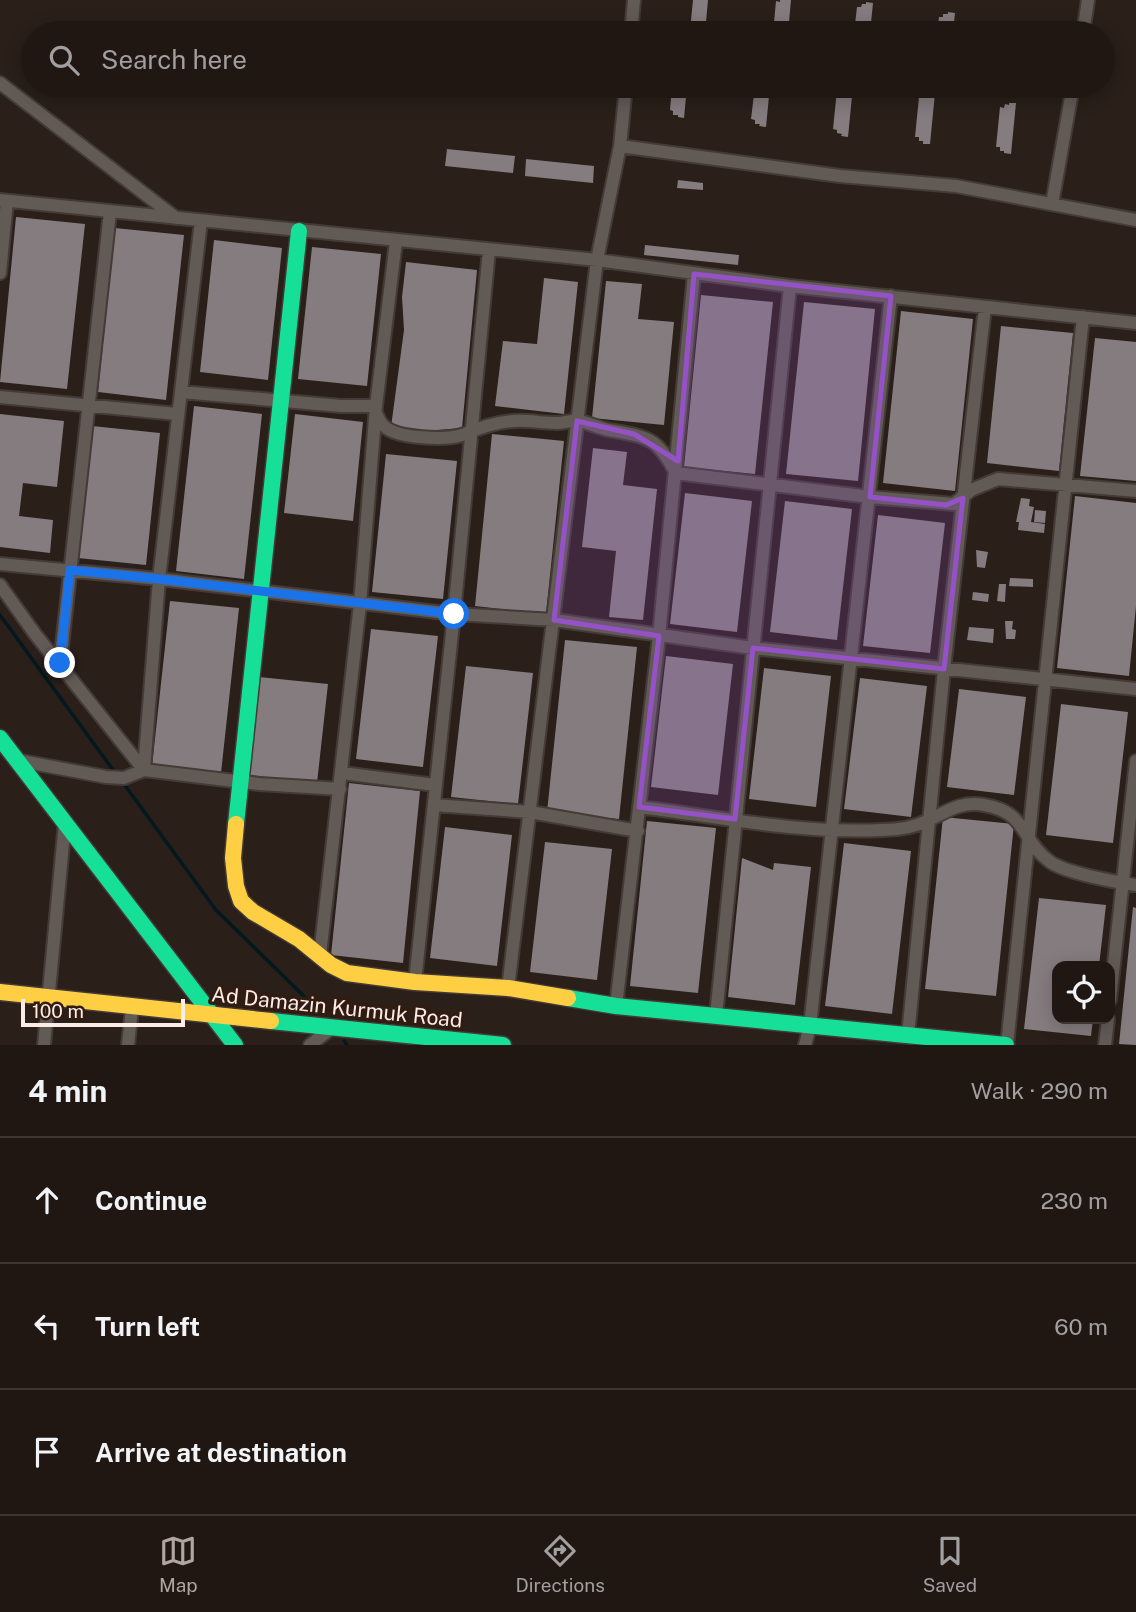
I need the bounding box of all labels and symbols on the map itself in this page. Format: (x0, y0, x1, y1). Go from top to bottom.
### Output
route start (438, 598, 469, 629)
route end (44, 647, 75, 678)
street label: Ad Damazin Kurmuk Road (210, 981, 464, 1033)
scale bar (21, 996, 186, 1028)

